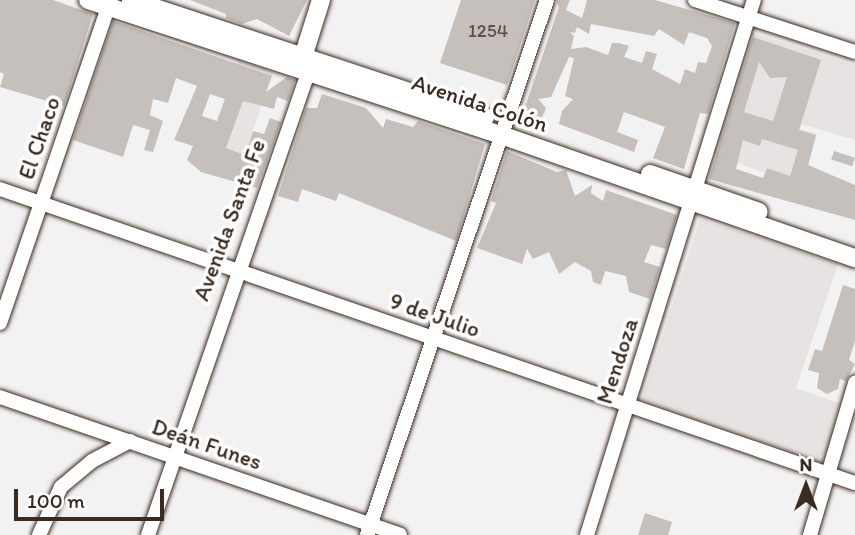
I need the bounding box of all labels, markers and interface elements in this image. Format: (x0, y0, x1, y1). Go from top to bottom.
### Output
house number: 1254 (468, 20, 508, 42)
street label: Avenida Colón (409, 68, 551, 138)
street label: El Chaco (12, 93, 66, 183)
street label: Avenida Santa Fe (187, 136, 271, 304)
street label: 9 de Julio (386, 287, 484, 343)
street label: Mendoza (590, 315, 644, 407)
street label: Deán Funes (148, 412, 266, 476)
north arrow (771, 451, 841, 521)
text: N (800, 453, 812, 476)
scale bar (18, 476, 168, 520)
text: 100 m (27, 488, 85, 513)

